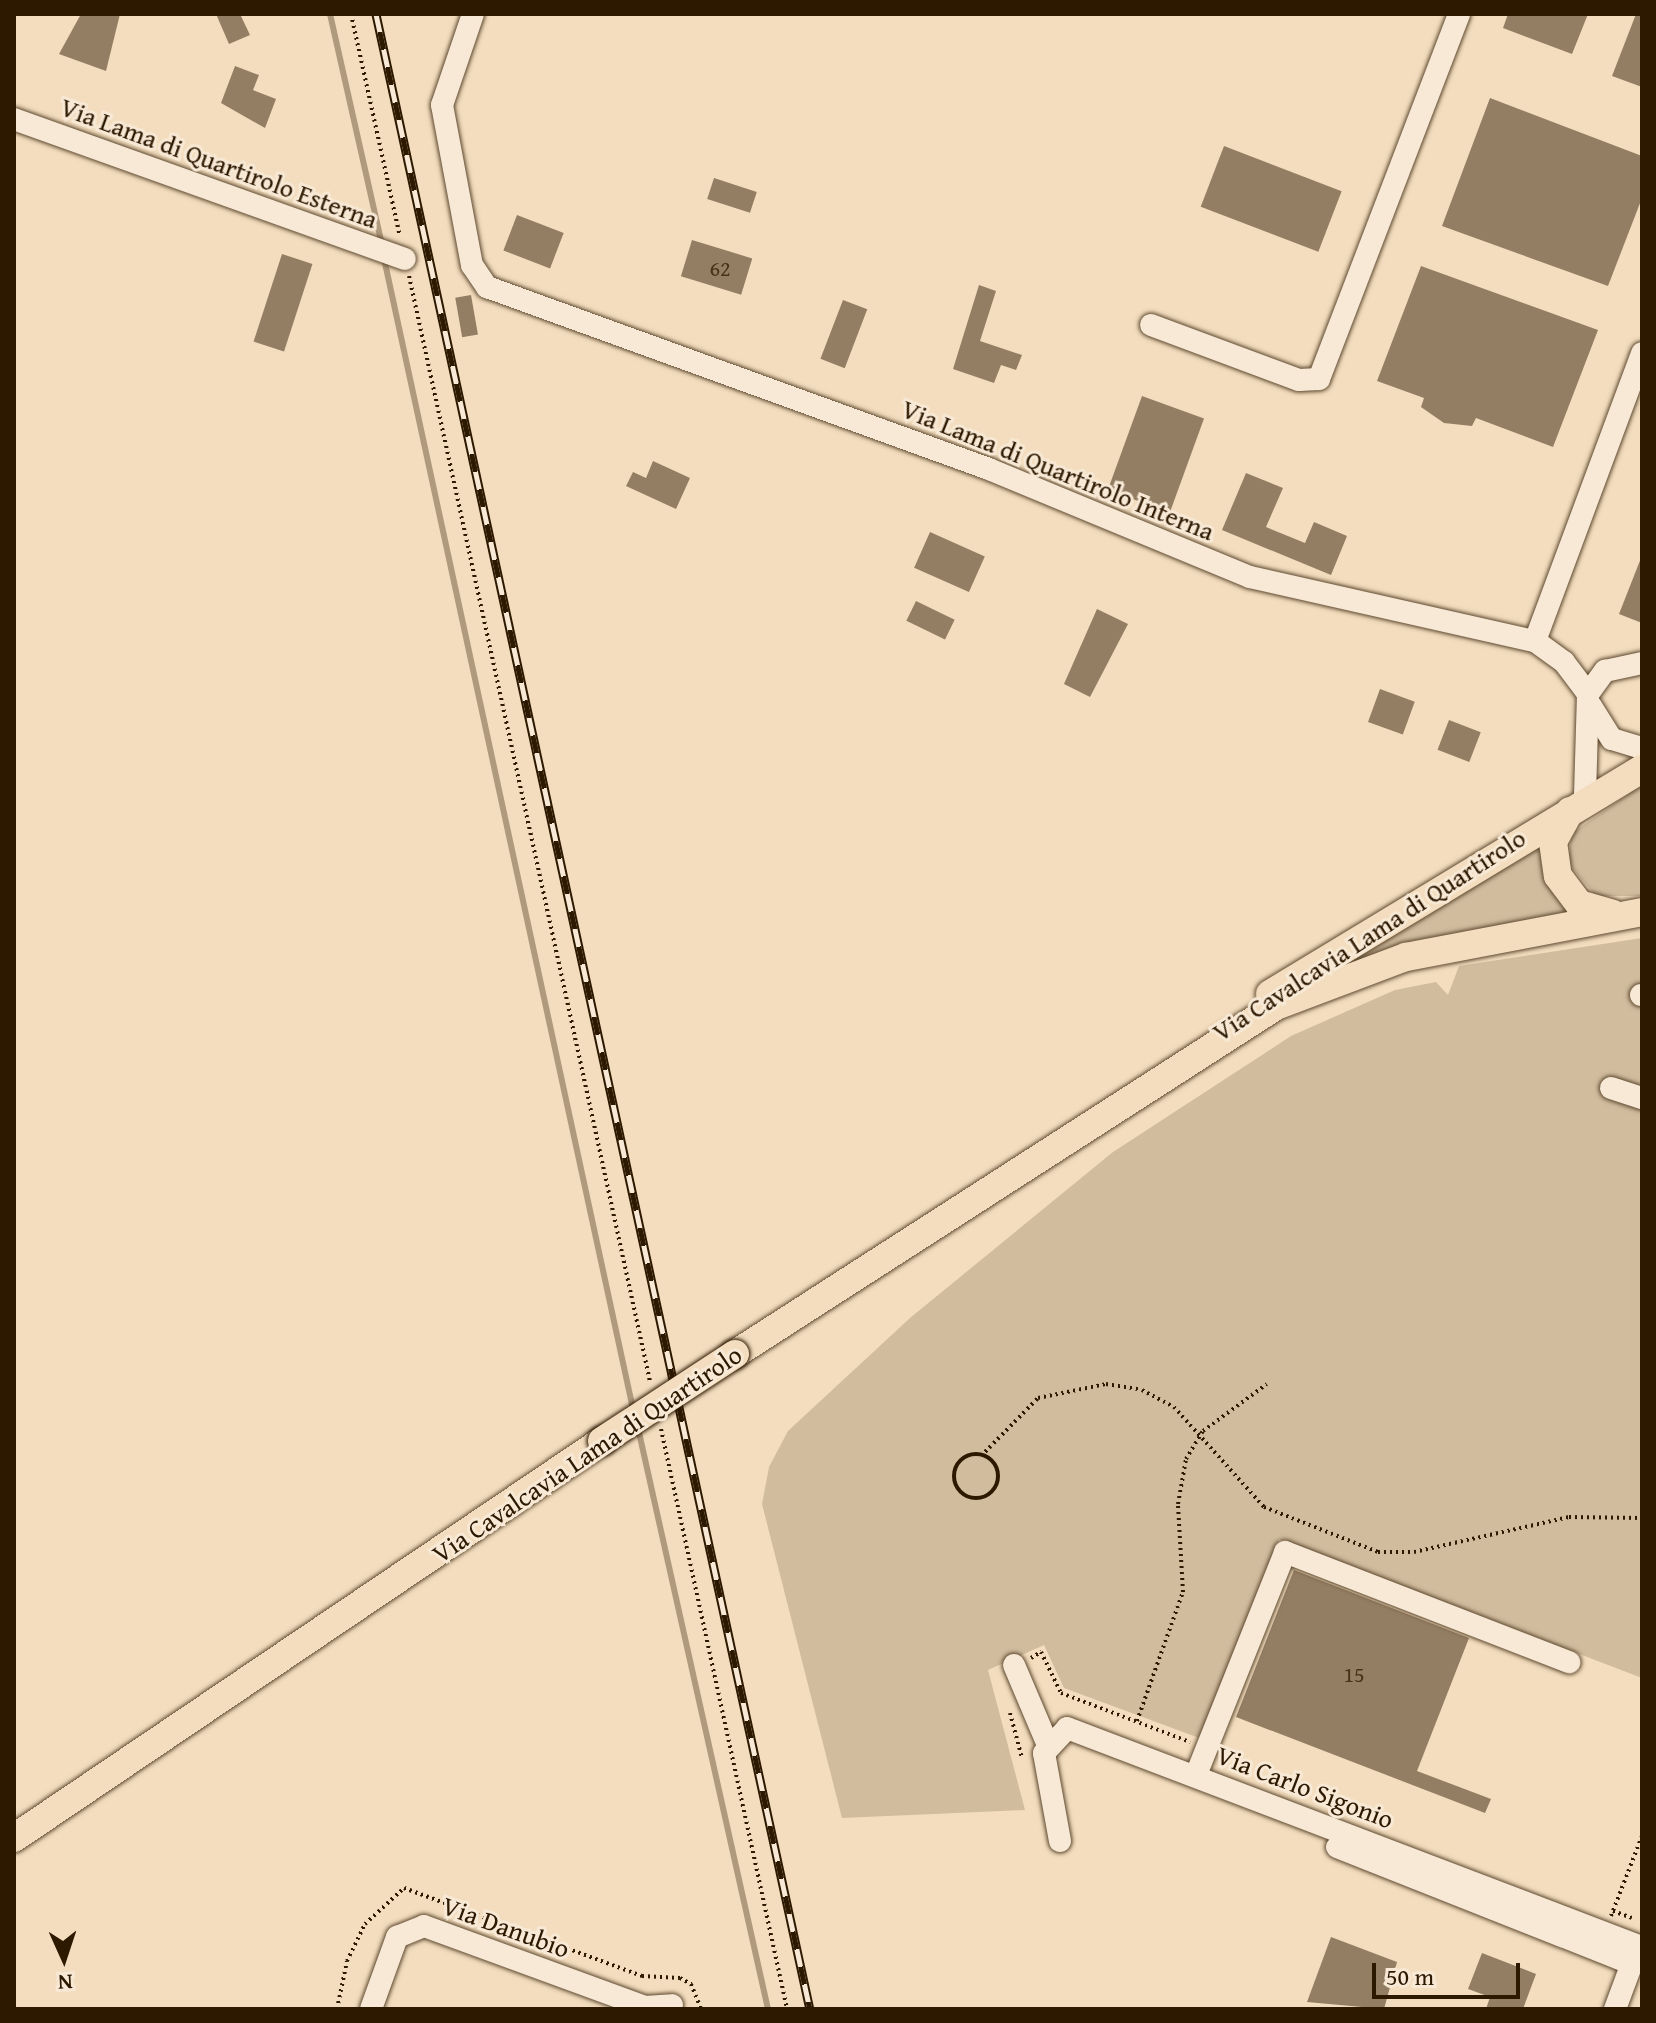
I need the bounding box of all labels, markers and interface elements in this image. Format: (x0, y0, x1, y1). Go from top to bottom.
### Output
street label: Via Lama di Quartirolo Esterna (56, 91, 382, 235)
house number: 62 (709, 256, 731, 282)
street label: Via Lama di Quartirolo Interna (897, 393, 1219, 547)
street label: Via Cavalcavia Lama di Quartirolo (1207, 822, 1531, 1048)
street label: Via Cavalcavia Lama di Quartirolo (426, 1339, 748, 1569)
house number: 15 (1343, 1662, 1365, 1688)
street label: Via Carlo Sigonio (1212, 1739, 1398, 1835)
street label: Via Danubio (438, 1890, 574, 1964)
north arrow (24, 1919, 104, 1999)
scale bar (1376, 1947, 1524, 1997)
text: 50 m (1386, 1959, 1434, 1994)
text: N (57, 1967, 73, 1999)

